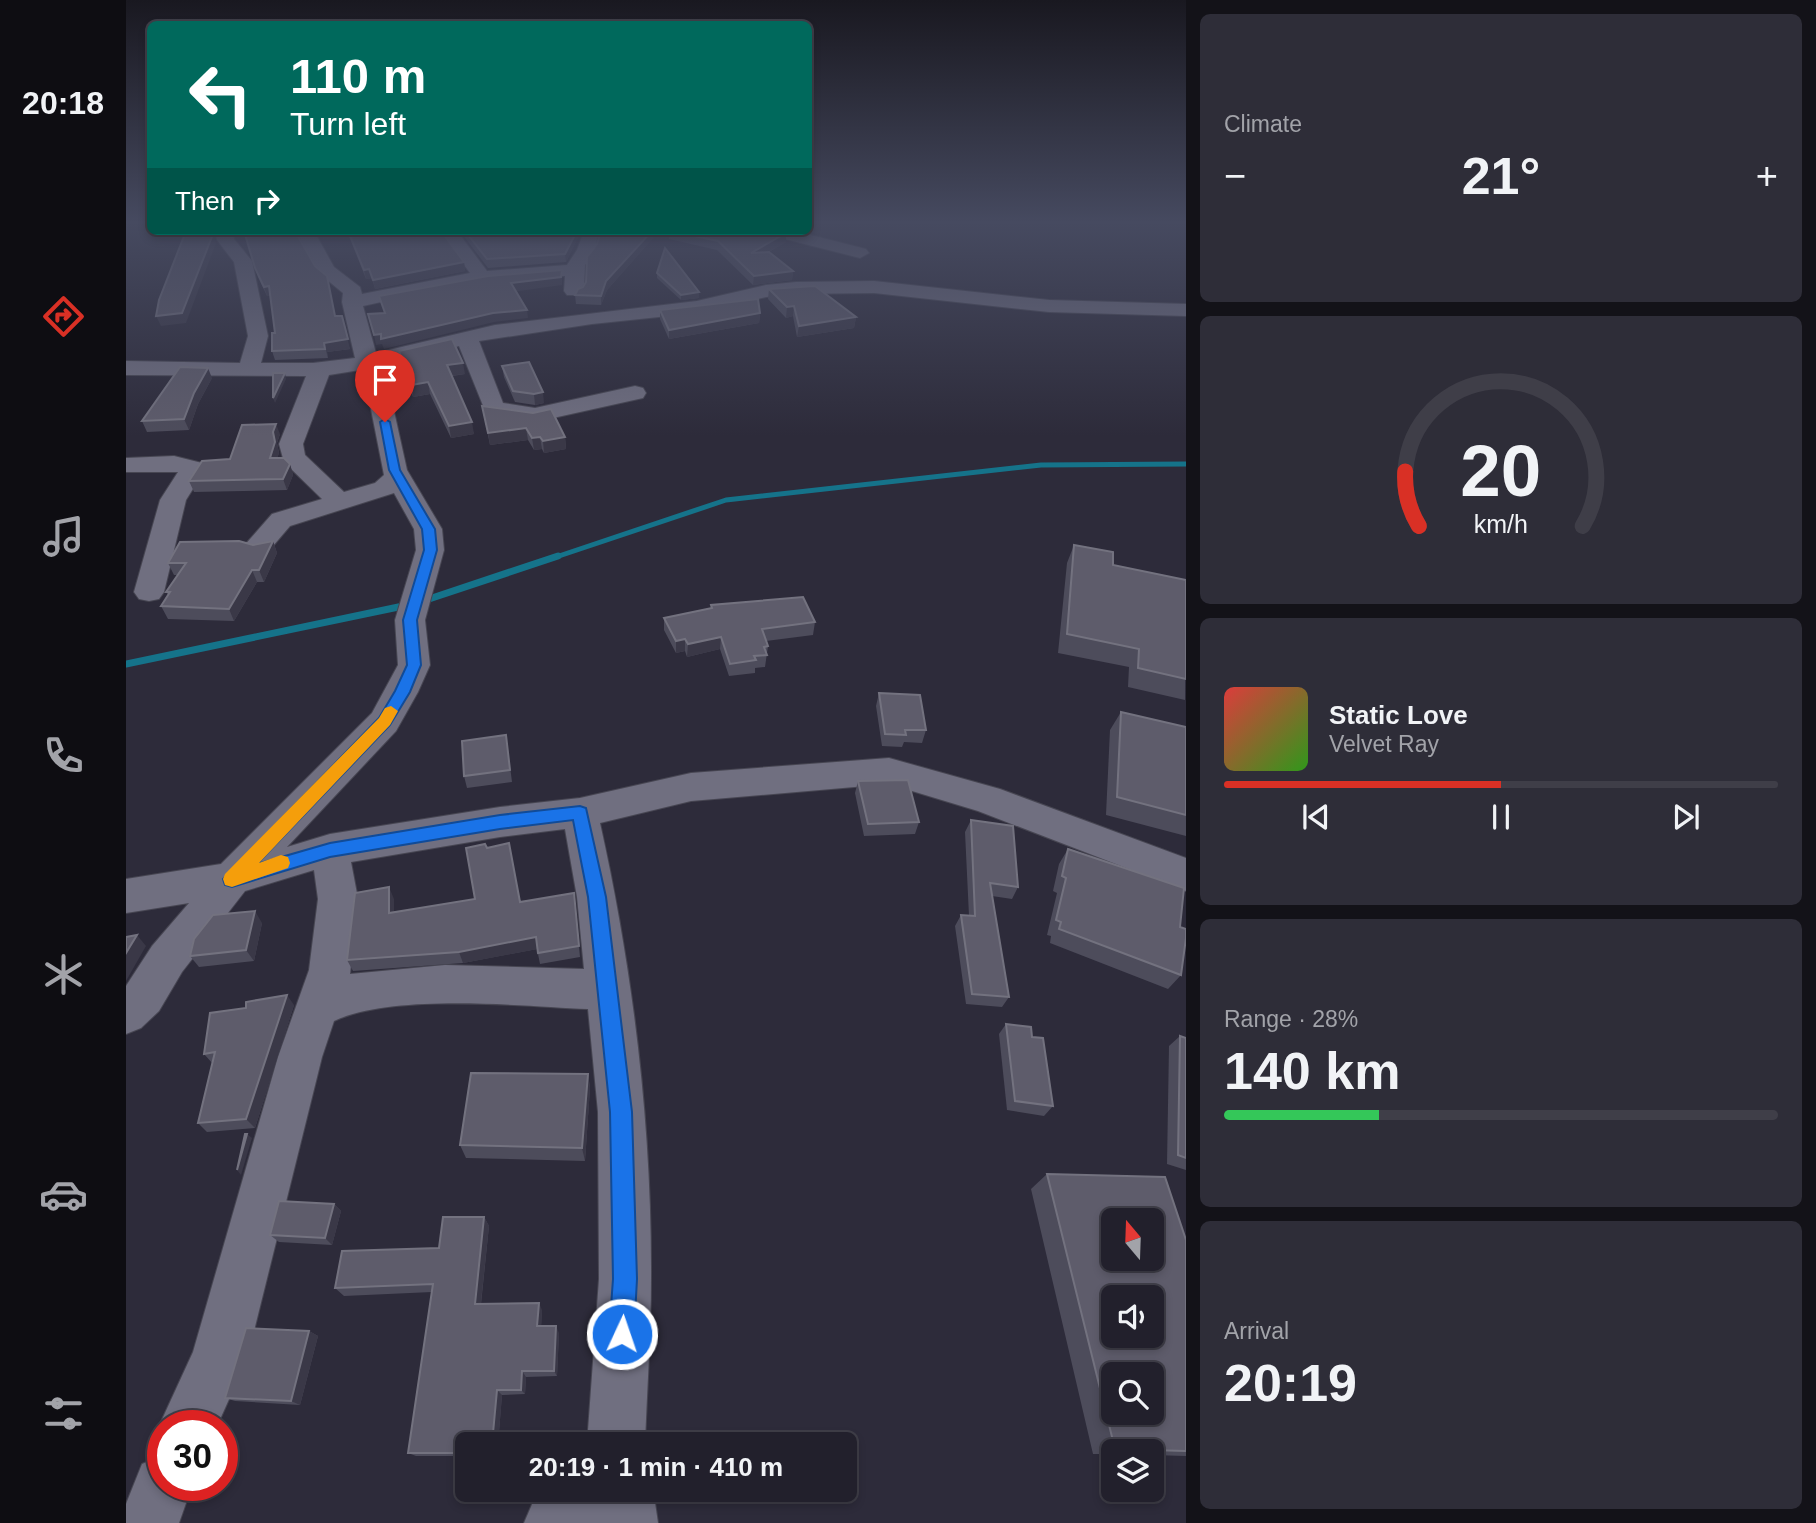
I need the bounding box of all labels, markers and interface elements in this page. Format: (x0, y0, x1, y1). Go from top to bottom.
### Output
icon: left (175, 49, 266, 140)
text: 110 m (290, 49, 426, 103)
text: 20:18 (22, 85, 104, 121)
text: Turn left (290, 106, 406, 142)
text: Climate (1224, 111, 1302, 137)
text: 21° (1462, 147, 1540, 205)
text: − (1224, 155, 1246, 197)
text: + (1756, 155, 1778, 197)
icon: right (248, 182, 286, 220)
text: Then (175, 186, 234, 216)
icon: directions (39, 292, 88, 341)
pin (355, 350, 415, 422)
icon: arrive (366, 361, 404, 399)
text: 20 (1461, 430, 1541, 511)
text: km/h (1474, 509, 1528, 537)
icon: music (39, 512, 88, 561)
text: Static Love (1329, 700, 1468, 730)
icon: phone (39, 731, 88, 780)
text: Velvet Ray (1329, 731, 1439, 757)
icon: previous (1297, 798, 1335, 836)
icon: pause (1482, 798, 1520, 836)
icon: next (1667, 798, 1705, 836)
icon: climate (39, 950, 88, 999)
text: Range · 28% (1224, 1006, 1358, 1032)
text: 140 km (1224, 1042, 1400, 1100)
icon: car (39, 1170, 88, 1219)
north arrow (1101, 1208, 1164, 1270)
map controls (1101, 1208, 1164, 1502)
button: sound (1101, 1285, 1164, 1348)
position arrow (585, 1297, 659, 1371)
text: Arrival (1224, 1318, 1289, 1344)
text: 20:19 (1224, 1354, 1357, 1412)
button: search (1101, 1362, 1164, 1425)
icon: filters (39, 1389, 88, 1438)
speed limit sign: 30 (147, 1410, 238, 1501)
button: layers (1101, 1439, 1164, 1502)
text: 20:19 · 1 min · 410 m (529, 1452, 783, 1482)

